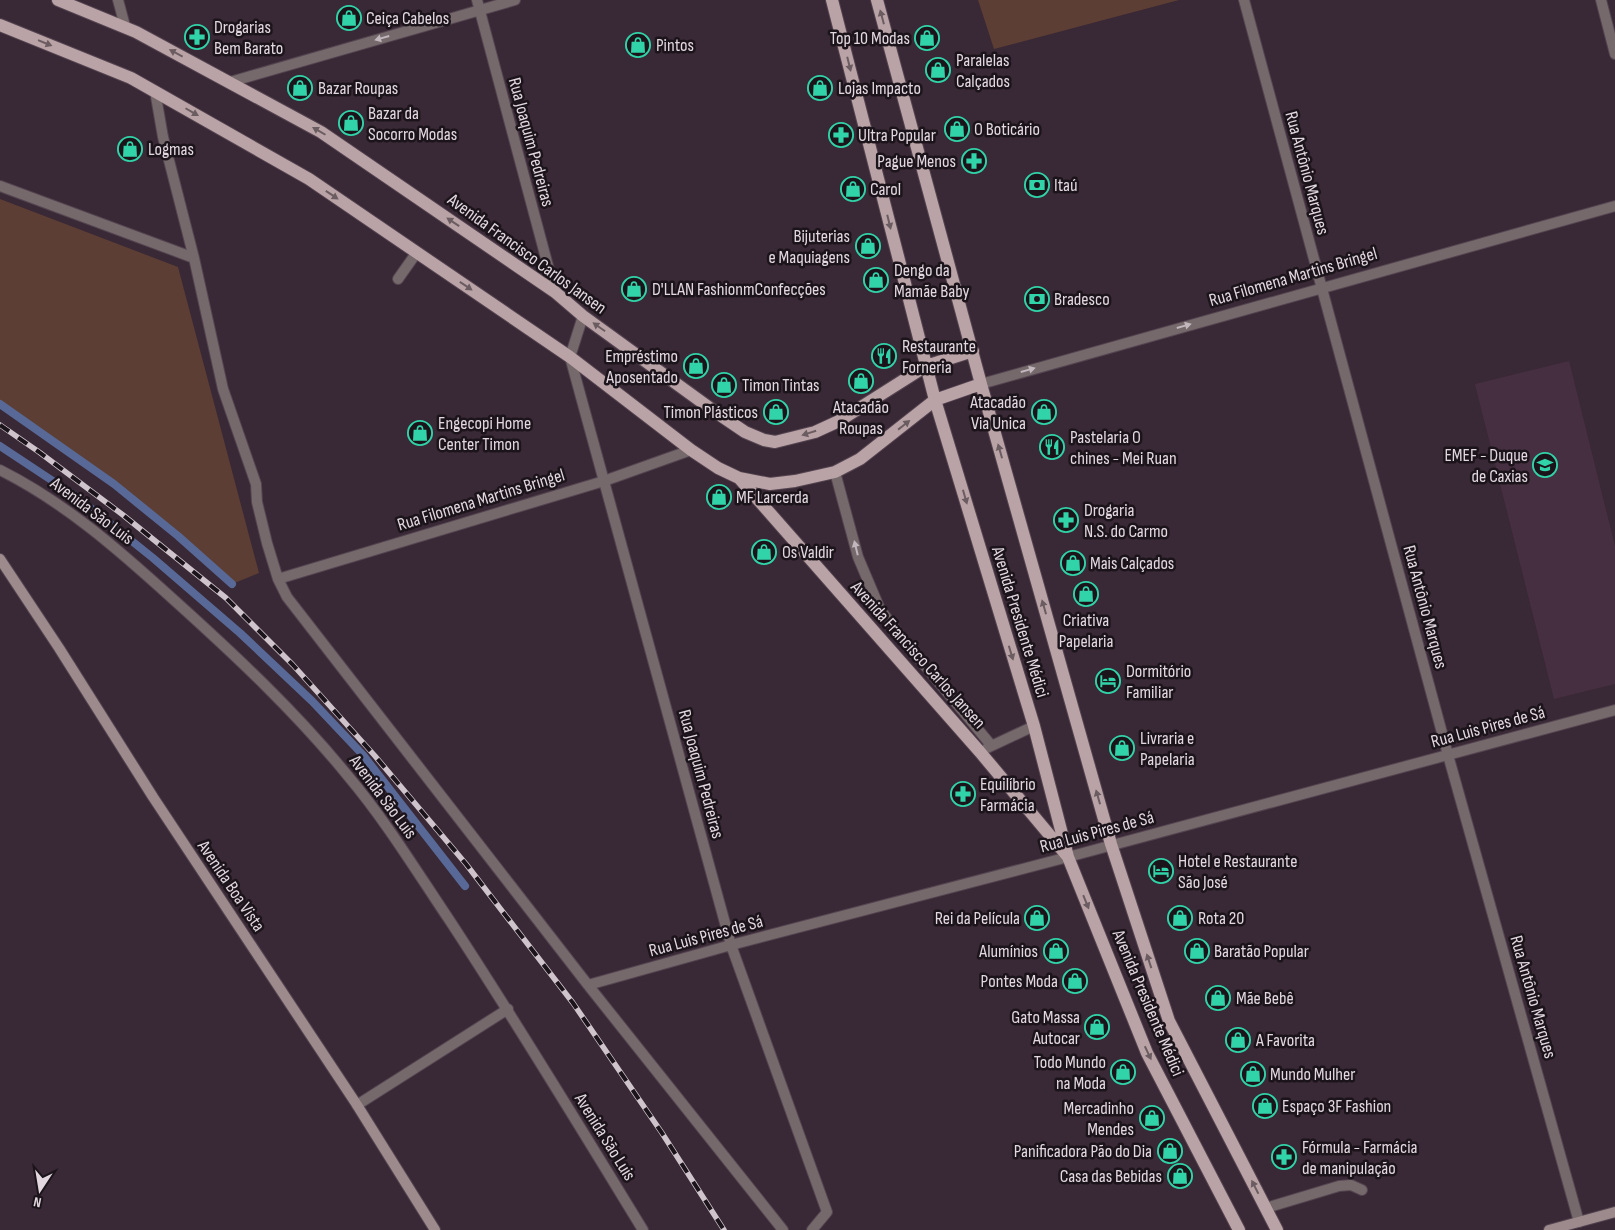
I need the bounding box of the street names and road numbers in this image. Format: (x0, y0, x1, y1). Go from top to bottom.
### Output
street label: Rua Joaquim Pedreiras (504, 75, 558, 209)
street label: Rua Antônio Marques (1280, 109, 1334, 237)
street label: Avenida Francisco Carlos Jansen (443, 189, 610, 319)
street label: Rua Filomena Martins Bringel (1206, 243, 1380, 311)
street label: Rua Filomena Martins Bringel (395, 465, 567, 535)
street label: Avenida São Luis (45, 472, 138, 549)
street label: Avenida Presidente Médici (987, 543, 1053, 700)
street label: Rua Antônio Marques (1398, 543, 1452, 671)
street label: Avenida Francisco Carlos Jansen (846, 576, 990, 733)
street label: Rua Luis Pires de Sá (1429, 702, 1547, 752)
street label: Rua Joaquim Pedreiras (674, 707, 728, 841)
street label: Avenida São Luis (344, 750, 421, 843)
street label: Rua Luis Pires de Sá (1038, 807, 1156, 857)
street label: Avenida Boa Vista (192, 836, 269, 936)
street label: Rua Luis Pires de Sá (647, 911, 765, 961)
street label: Avenida Presidente Médici (1107, 926, 1188, 1079)
street label: Rua Antônio Marques (1505, 933, 1561, 1061)
street label: Avenida São Luis (569, 1089, 640, 1184)

